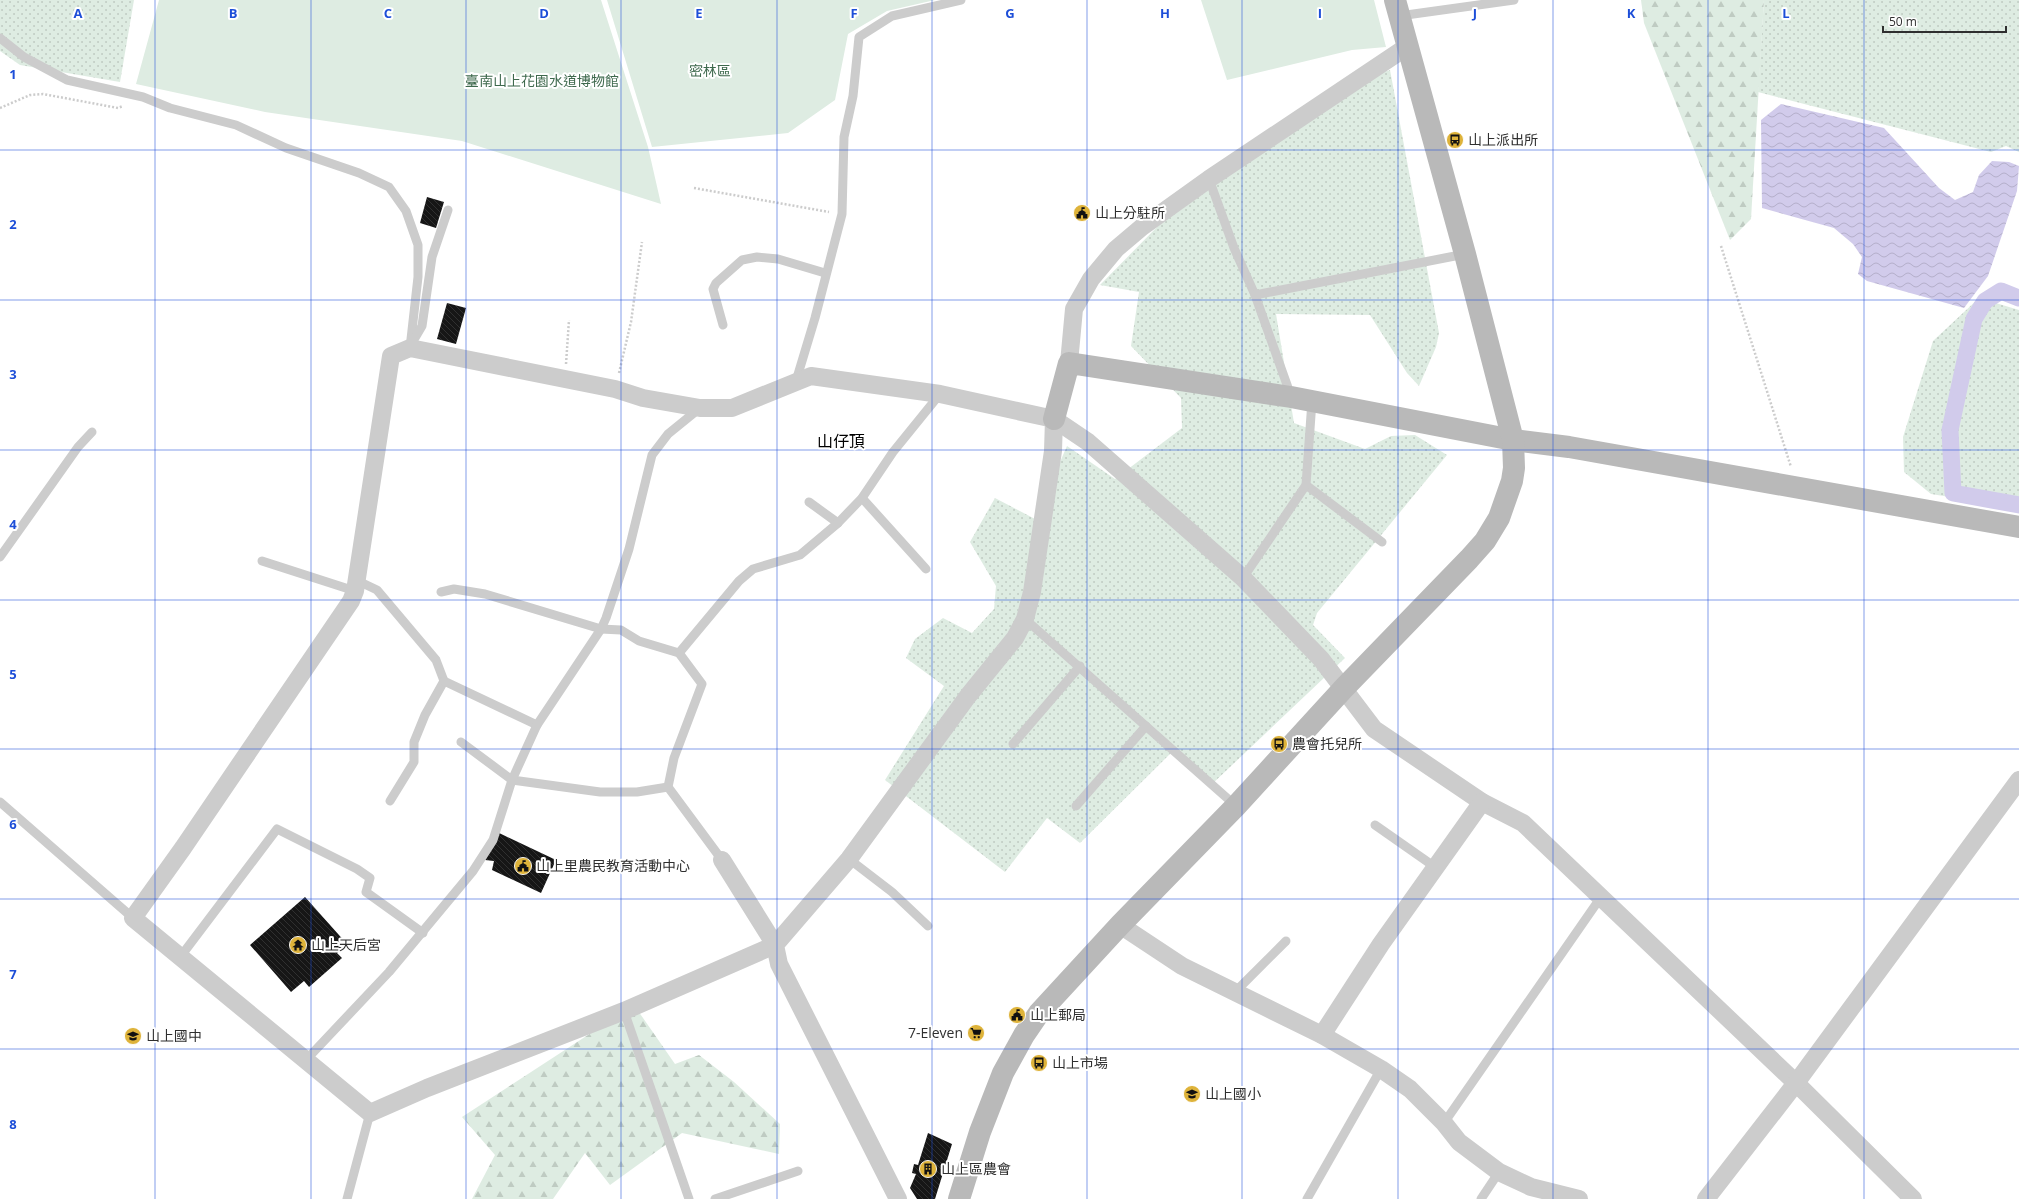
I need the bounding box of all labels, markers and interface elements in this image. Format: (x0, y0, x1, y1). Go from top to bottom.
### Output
text: A (74, 4, 83, 22)
text: B (229, 4, 238, 22)
text: C (384, 4, 392, 22)
text: D (539, 4, 549, 22)
text: E (695, 4, 703, 22)
text: F (850, 4, 858, 22)
text: G (1005, 4, 1015, 22)
text: H (1160, 4, 1170, 22)
text: I (1318, 4, 1322, 22)
text: J (1472, 4, 1477, 22)
text: K (1627, 4, 1636, 22)
text: L (1782, 4, 1790, 22)
scale bar (1883, 8, 2006, 34)
text: 50 m (1889, 13, 1917, 30)
park label: 密林區 (689, 61, 731, 80)
text: 1 (9, 65, 17, 83)
park label: 臺南山上花園水道博物館 (465, 71, 619, 90)
bus stop icon: 山上派出所 (1445, 130, 1465, 150)
place label: 山上派出所 (1468, 130, 1538, 149)
public building icon: 山上分駐所 (1072, 203, 1092, 223)
place label: 山上分駐所 (1095, 203, 1165, 222)
text: 2 (9, 215, 17, 233)
text: 3 (9, 365, 17, 383)
district label: 山仔頂 (817, 430, 865, 452)
text: 4 (9, 515, 17, 533)
text: 5 (9, 665, 17, 683)
bus stop icon: 農會托兒所 (1269, 734, 1289, 754)
place label: 農會托兒所 (1292, 734, 1362, 753)
text: 6 (9, 815, 17, 833)
public building icon: 山上里農民教育活動中心 (513, 856, 533, 876)
place label: 山上里農民教育活動中心 (536, 856, 690, 875)
temple icon: 山上天后宮 (288, 935, 308, 955)
place label: 山上天后宮 (311, 935, 381, 954)
text: 7 (9, 965, 17, 983)
public building icon: 山上郵局 (1007, 1005, 1027, 1025)
place label: 山上郵局 (1030, 1005, 1086, 1024)
place label: 7-Eleven (908, 1023, 963, 1042)
supermarket icon: 7-Eleven (966, 1023, 986, 1043)
school or university icon: 山上國中 (123, 1026, 143, 1046)
place label: 山上國中 (146, 1026, 202, 1045)
bus stop icon: 山上市場 (1029, 1053, 1049, 1073)
place label: 山上市場 (1052, 1053, 1108, 1072)
school or university icon: 山上國小 (1182, 1084, 1202, 1104)
place label: 山上國小 (1205, 1084, 1261, 1103)
text: 8 (9, 1115, 17, 1133)
building icon: 山上區農會 (918, 1159, 938, 1179)
place label: 山上區農會 (941, 1159, 1011, 1178)

